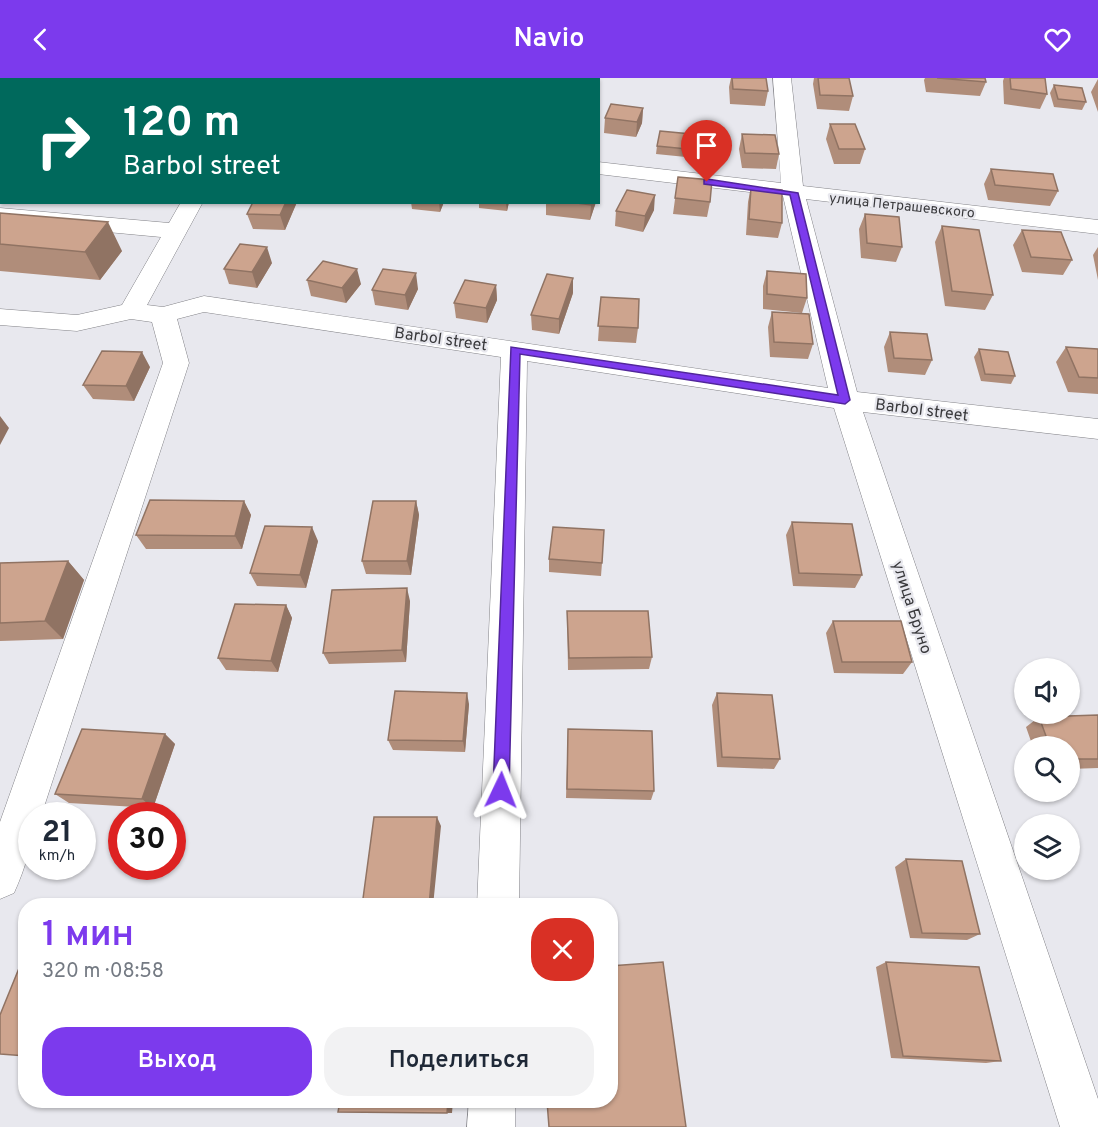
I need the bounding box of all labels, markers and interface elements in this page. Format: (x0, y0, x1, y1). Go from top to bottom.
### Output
text: Navio (514, 22, 584, 56)
icon: back (24, 23, 57, 56)
icon: heart (1041, 23, 1074, 56)
text: 120 m (123, 98, 240, 151)
icon: right (24, 102, 102, 180)
pin (681, 120, 732, 182)
icon: arrive (690, 129, 723, 162)
text: Barbol street (123, 150, 281, 184)
street label: улица Петрашевского (828, 190, 976, 223)
street label: Barbol street (393, 324, 488, 356)
street label: Barbol street (874, 395, 969, 427)
street label: улица Бруно (887, 559, 936, 657)
map controls (1014, 658, 1080, 880)
button: sound (1014, 658, 1080, 724)
button: search (1014, 736, 1080, 802)
position arrow (469, 758, 533, 822)
speed limit sign: 30 (108, 802, 186, 880)
button: layers (1014, 814, 1080, 880)
text: 21 (42, 815, 72, 852)
text: km/h (39, 847, 75, 866)
text: 1 мин (42, 913, 134, 959)
button: close (531, 918, 594, 981)
text: 320 m · 08:58 (42, 959, 164, 985)
button: Выход (42, 1027, 312, 1096)
button: Поделиться (324, 1027, 594, 1096)

